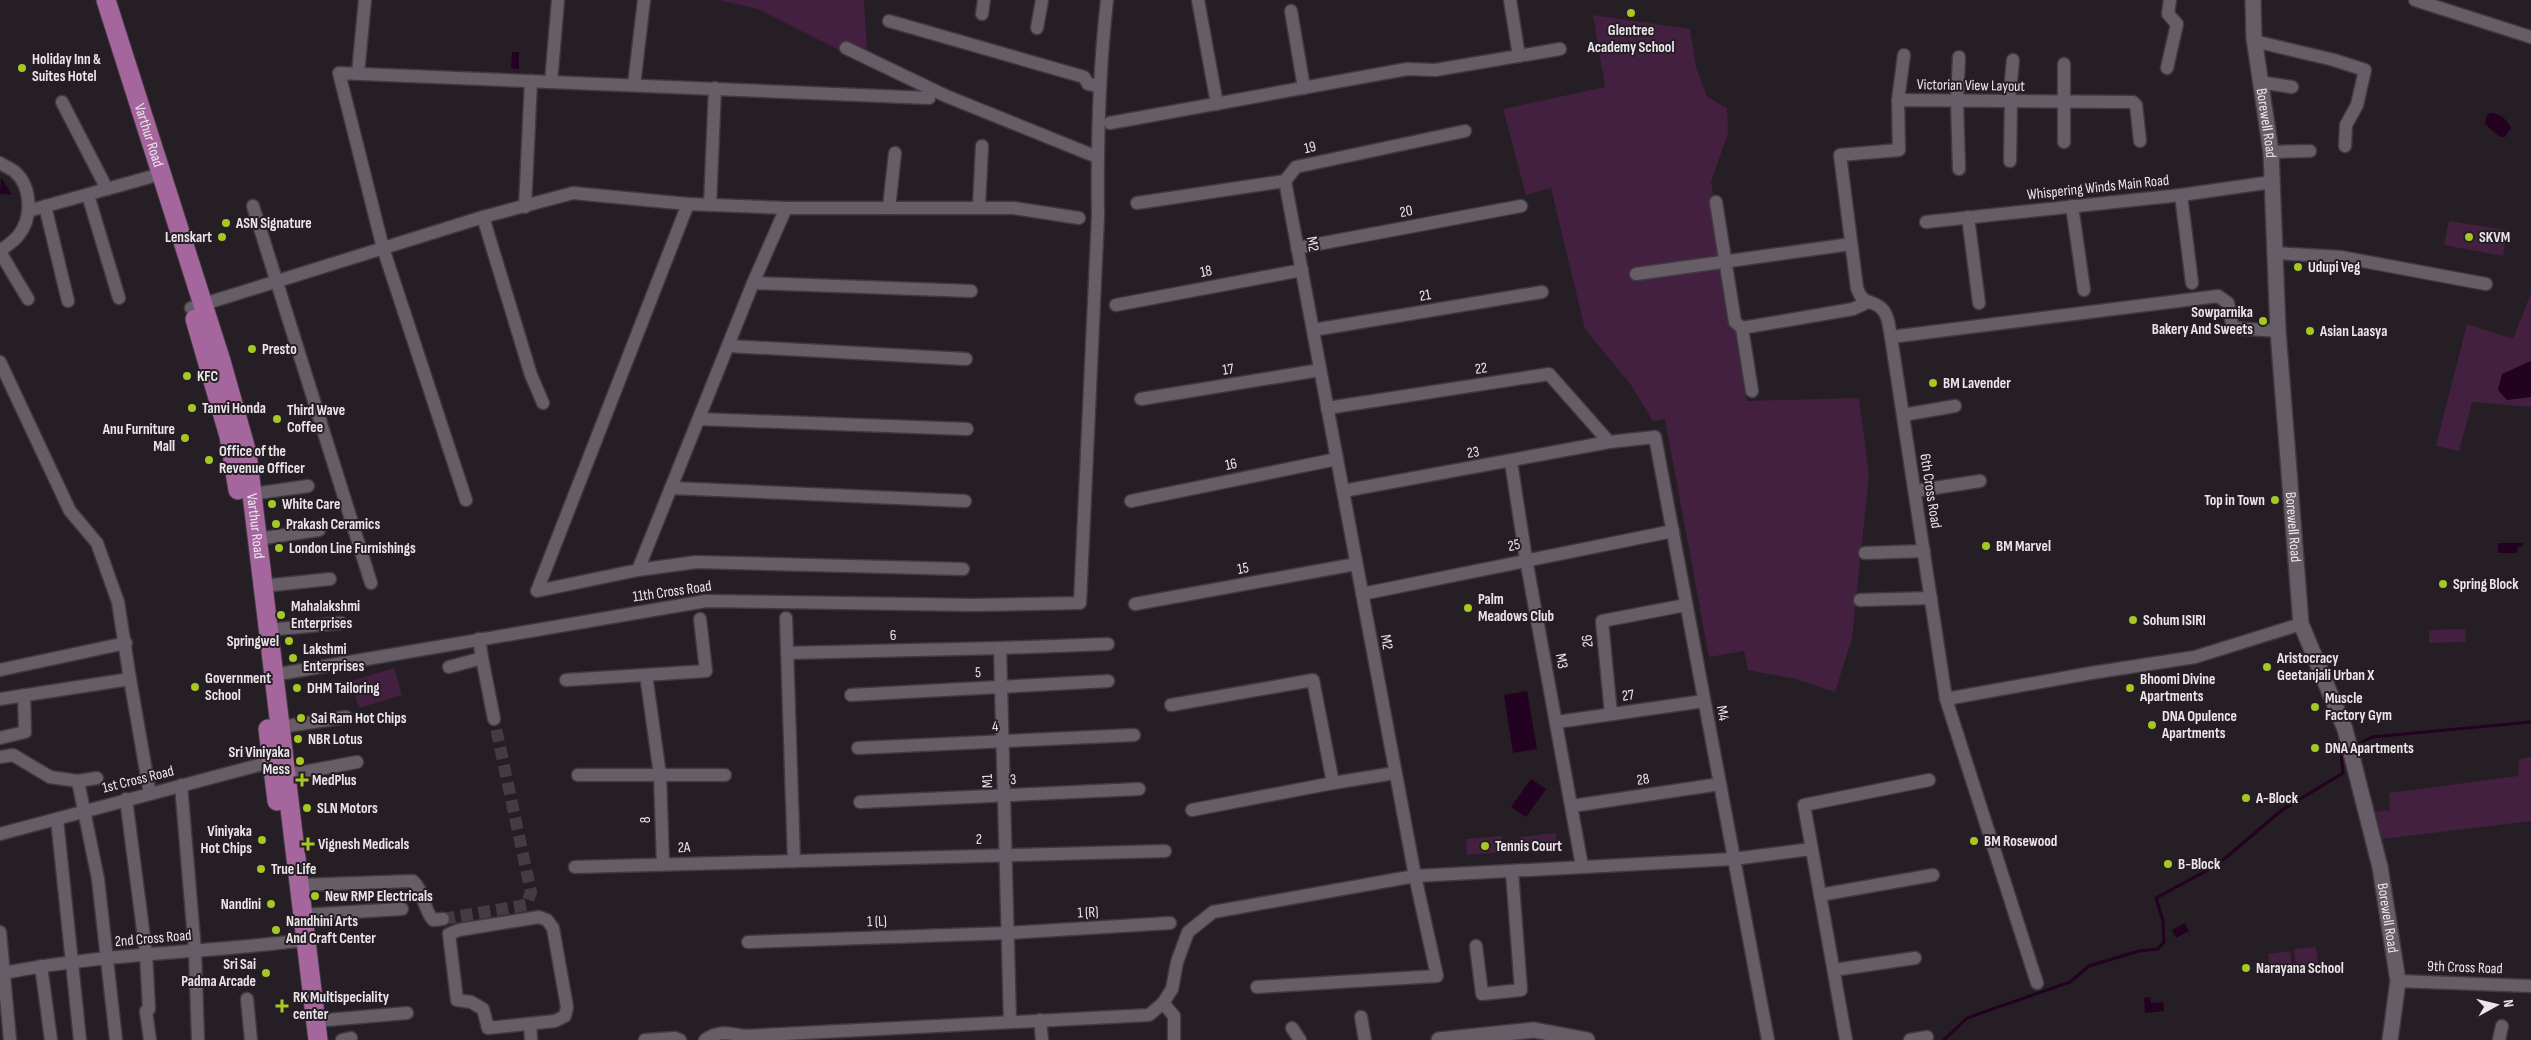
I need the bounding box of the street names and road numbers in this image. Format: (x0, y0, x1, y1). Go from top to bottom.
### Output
street label: Victorian View Layout (1917, 75, 2026, 96)
street label: Borewell Road (2252, 87, 2280, 158)
street label: Varthur Road (130, 101, 168, 170)
street label: 19 (1302, 137, 1318, 158)
street label: Whispering Winds Main Road (2026, 171, 2170, 204)
street label: 20 (1398, 201, 1414, 222)
street label: M2 (1302, 235, 1323, 253)
street label: 18 (1198, 261, 1214, 282)
street label: 21 (1418, 285, 1433, 306)
street label: 22 (1473, 358, 1489, 379)
street label: 17 (1221, 359, 1235, 380)
street label: 23 (1465, 442, 1481, 463)
street label: 6th Cross Road (1915, 452, 1946, 530)
street label: 16 (1223, 454, 1239, 475)
street label: Borewell Road (2281, 491, 2305, 563)
street label: Varthur Road (242, 492, 269, 560)
street label: 25 (1506, 535, 1522, 556)
street label: 15 (1236, 558, 1250, 579)
street label: 11th Cross Road (632, 577, 713, 606)
street label: 6 (889, 626, 897, 645)
street label: M2 (1376, 633, 1397, 651)
street label: 26 (1577, 634, 1598, 648)
street label: M3 (1551, 652, 1572, 670)
street label: 5 (975, 663, 982, 682)
street label: 27 (1621, 685, 1635, 706)
street label: M4 (1712, 704, 1733, 722)
street label: 4 (991, 717, 999, 736)
street label: 1st Cross Road (100, 761, 176, 798)
street label: 28 (1635, 769, 1651, 790)
street label: 3 (1009, 770, 1017, 789)
street label: M1 (978, 773, 997, 788)
street label: 8 (636, 816, 655, 824)
street label: 2 (976, 830, 982, 849)
street label: 2A (677, 838, 691, 857)
street label: Borewell Road (2373, 882, 2402, 954)
street label: 1 (R) (1077, 902, 1099, 923)
street label: 1 (L) (867, 912, 887, 931)
street label: 2nd Cross Road (114, 926, 192, 951)
street label: 9th Cross Road (2427, 957, 2503, 978)

